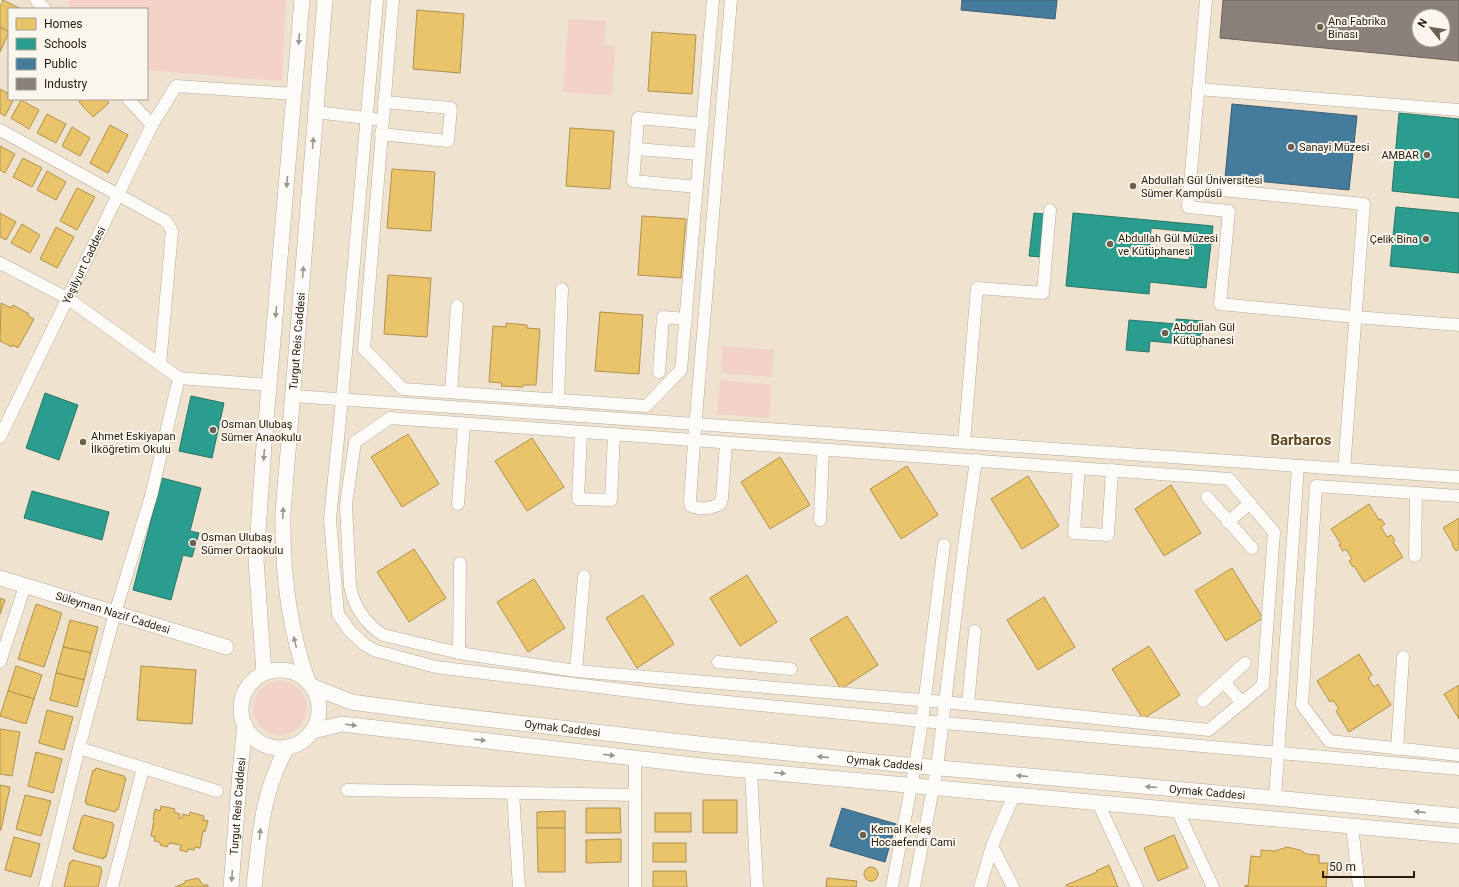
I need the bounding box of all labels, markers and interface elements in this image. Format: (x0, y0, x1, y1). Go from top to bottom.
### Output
legend (8, 8, 148, 100)
north arrow (1411, 8, 1451, 48)
place label: Ana Fabrika Binası (1328, 15, 1386, 41)
text: N (1415, 16, 1430, 30)
text: Homes (44, 17, 82, 31)
marker: Ana Fabrika Binası (1315, 22, 1325, 32)
one-way arrow (295, 33, 302, 45)
text: Schools (44, 37, 87, 51)
text: Public (44, 57, 77, 71)
text: Industry (44, 77, 88, 91)
one-way arrow (310, 137, 317, 149)
place label: Sanayi Müzesi (1299, 141, 1369, 154)
marker: Sanayi Müzesi (1286, 142, 1296, 152)
place label: AMBAR (1381, 149, 1419, 162)
marker: AMBAR (1422, 150, 1432, 160)
place label: Abdullah Gül Üniversitesi Sümer Kampüsü (1141, 174, 1263, 200)
one-way arrow (283, 176, 290, 188)
marker: Abdullah Gül Üniversitesi Sümer Kampüsü (1128, 181, 1138, 191)
street label: Yeşilyurt Caddesi (60, 225, 108, 306)
place label: Abdullah Gül Müzesi ve Kütüphanesi (1118, 232, 1218, 258)
place label: Çelik Bina (1370, 233, 1418, 246)
marker: Çelik Bina (1421, 234, 1431, 244)
marker: Abdullah Gül Müzesi ve Kütüphanesi (1105, 239, 1115, 249)
one-way arrow (299, 266, 306, 278)
street label: Turgut Reis Caddesi (287, 292, 308, 391)
one-way arrow (272, 306, 279, 318)
place label: Abdullah Gül Kütüphanesi (1173, 321, 1235, 347)
marker: Abdullah Gül Kütüphanesi (1160, 328, 1170, 338)
place label: Osman Ulubaş Sümer Anaokulu (221, 418, 301, 444)
marker: Osman Ulubaş Sümer Anaokulu (208, 425, 218, 435)
place label: Ahmet Eskiyapan İlköğretim Okulu (91, 430, 176, 456)
district label: Barbaros (1271, 431, 1332, 449)
marker: Ahmet Eskiyapan İlköğretim Okulu (78, 437, 88, 447)
one-way arrow (260, 449, 267, 461)
one-way arrow (280, 506, 286, 519)
place label: Osman Ulubaş Sümer Ortaokulu (201, 531, 283, 557)
marker: Osman Ulubaş Sümer Ortaokulu (188, 538, 198, 548)
street label: Süleyman Nazif Caddesi (54, 589, 172, 637)
one-way arrow (292, 636, 298, 648)
street label: Oymak Caddesi (524, 718, 601, 739)
one-way arrow (345, 722, 357, 728)
one-way arrow (474, 737, 486, 743)
one-way arrow (603, 752, 615, 758)
street label: Oymak Caddesi (846, 753, 923, 773)
one-way arrow (817, 754, 829, 760)
street label: Turgut Reis Caddesi (228, 757, 249, 856)
one-way arrow (774, 770, 786, 777)
one-way arrow (1016, 772, 1028, 779)
street label: Oymak Caddesi (1169, 783, 1246, 802)
one-way arrow (1145, 784, 1157, 790)
one-way arrow (1414, 809, 1426, 815)
place label: Kemal Keleş Hocaefendi Cami (871, 823, 955, 849)
one-way arrow (256, 828, 263, 840)
marker: Kemal Keleş Hocaefendi Cami (858, 830, 868, 840)
scale bar (1323, 853, 1414, 879)
text: 50 m (1329, 860, 1356, 874)
one-way arrow (228, 870, 235, 882)

